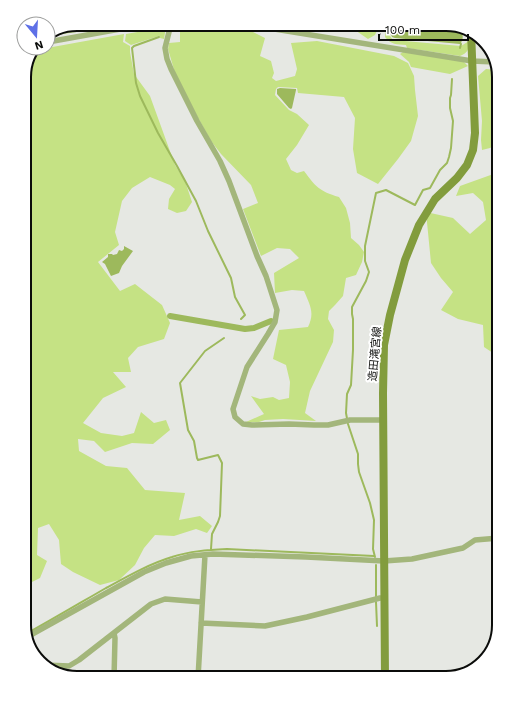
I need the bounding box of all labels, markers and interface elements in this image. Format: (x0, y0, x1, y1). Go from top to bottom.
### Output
north arrow (16, 16, 56, 56)
scale bar (379, 16, 468, 42)
text: 100 m (385, 23, 420, 37)
text: N (33, 38, 45, 52)
street label: 造田滝宮線 (366, 326, 384, 382)

